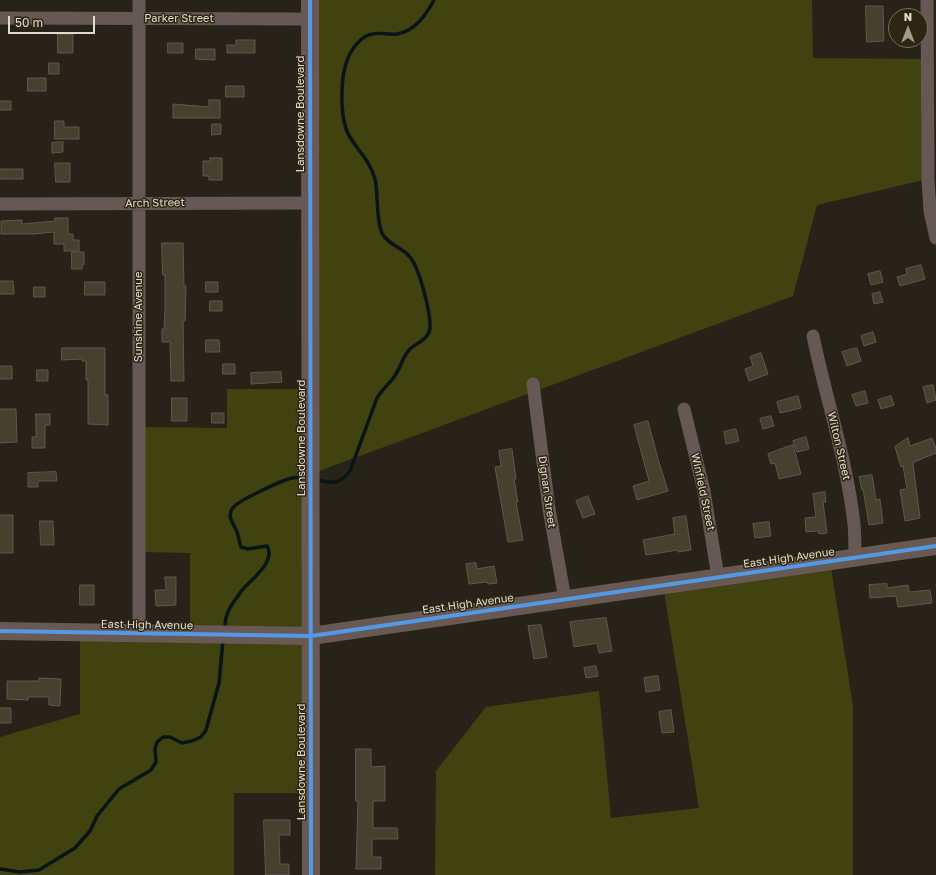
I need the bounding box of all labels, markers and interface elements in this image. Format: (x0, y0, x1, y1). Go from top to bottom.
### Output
scale bar (10, 8, 97, 34)
north arrow (888, 8, 928, 48)
text: N (904, 10, 912, 23)
street label: Parker Street (144, 12, 214, 26)
text: 50 m (15, 15, 43, 30)
street label: Lansdowne Boulevard (294, 56, 308, 172)
street label: Arch Street (125, 196, 185, 210)
street label: Sunshine Avenue (132, 272, 146, 362)
street label: Lansdowne Boulevard (295, 380, 309, 496)
street label: Wilton Street (825, 410, 853, 482)
street label: Winfield Street (688, 452, 718, 532)
street label: Dignan Street (535, 455, 559, 529)
street label: East High Avenue (742, 545, 836, 571)
street label: East High Avenue (421, 591, 515, 617)
street label: East High Avenue (101, 618, 193, 632)
street label: Lansdowne Boulevard (295, 704, 309, 820)

